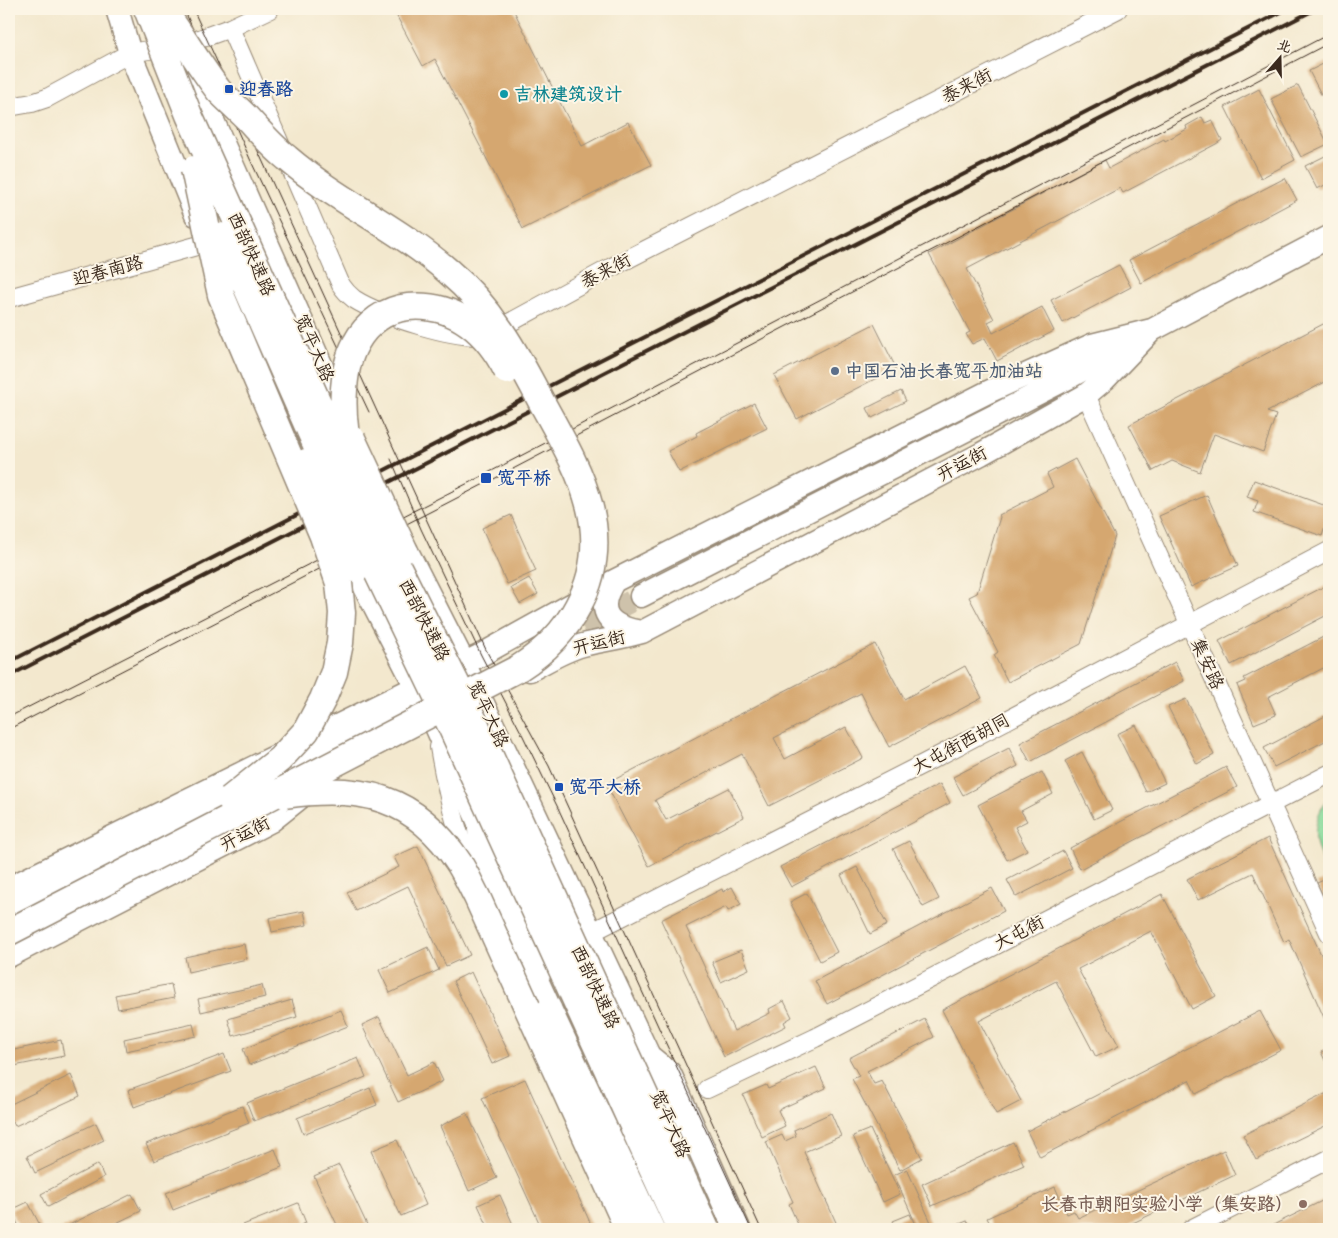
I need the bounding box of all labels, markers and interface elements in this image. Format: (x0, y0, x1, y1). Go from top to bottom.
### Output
north arrow (1256, 32, 1306, 82)
text: 北 (1275, 36, 1294, 57)
street label: 泰来街 (938, 64, 996, 108)
place label: 迎春路 (239, 79, 293, 100)
marker: 迎春路 (223, 83, 235, 95)
place label: 吉林建筑设计 (514, 84, 622, 105)
marker: 吉林建筑设计 (498, 88, 510, 100)
street label: 西部快速路 (223, 209, 279, 299)
street label: 泰来街 (577, 249, 635, 293)
street label: 迎春南路 (71, 252, 145, 290)
street label: 宽平大路 (290, 311, 338, 385)
place label: 中国石油长春宽平加油站 (845, 361, 1043, 382)
marker: 中国石油长春宽平加油站 (829, 365, 841, 377)
street label: 开运街 (933, 442, 991, 486)
place label: 宽平桥 (497, 468, 551, 489)
marker: 宽平桥 (479, 471, 493, 485)
street label: 西部快速路 (394, 575, 454, 665)
street label: 开运街 (570, 626, 628, 660)
street label: 集安路 (1186, 635, 1228, 693)
street label: 宽平大路 (463, 677, 513, 751)
street label: 大屯街西胡同 (908, 709, 1014, 779)
place label: 宽平大桥 (569, 777, 641, 798)
marker: 宽平大桥 (553, 781, 565, 793)
street label: 开运街 (216, 812, 274, 856)
street label: 大屯街 (990, 911, 1048, 955)
street label: 西部快速路 (566, 942, 624, 1032)
street label: 宽平大路 (646, 1087, 694, 1161)
place label: 长春市朝阳实验小学（集安路） (1041, 1194, 1293, 1215)
marker: 长春市朝阳实验小学（集安路） (1297, 1198, 1309, 1210)

